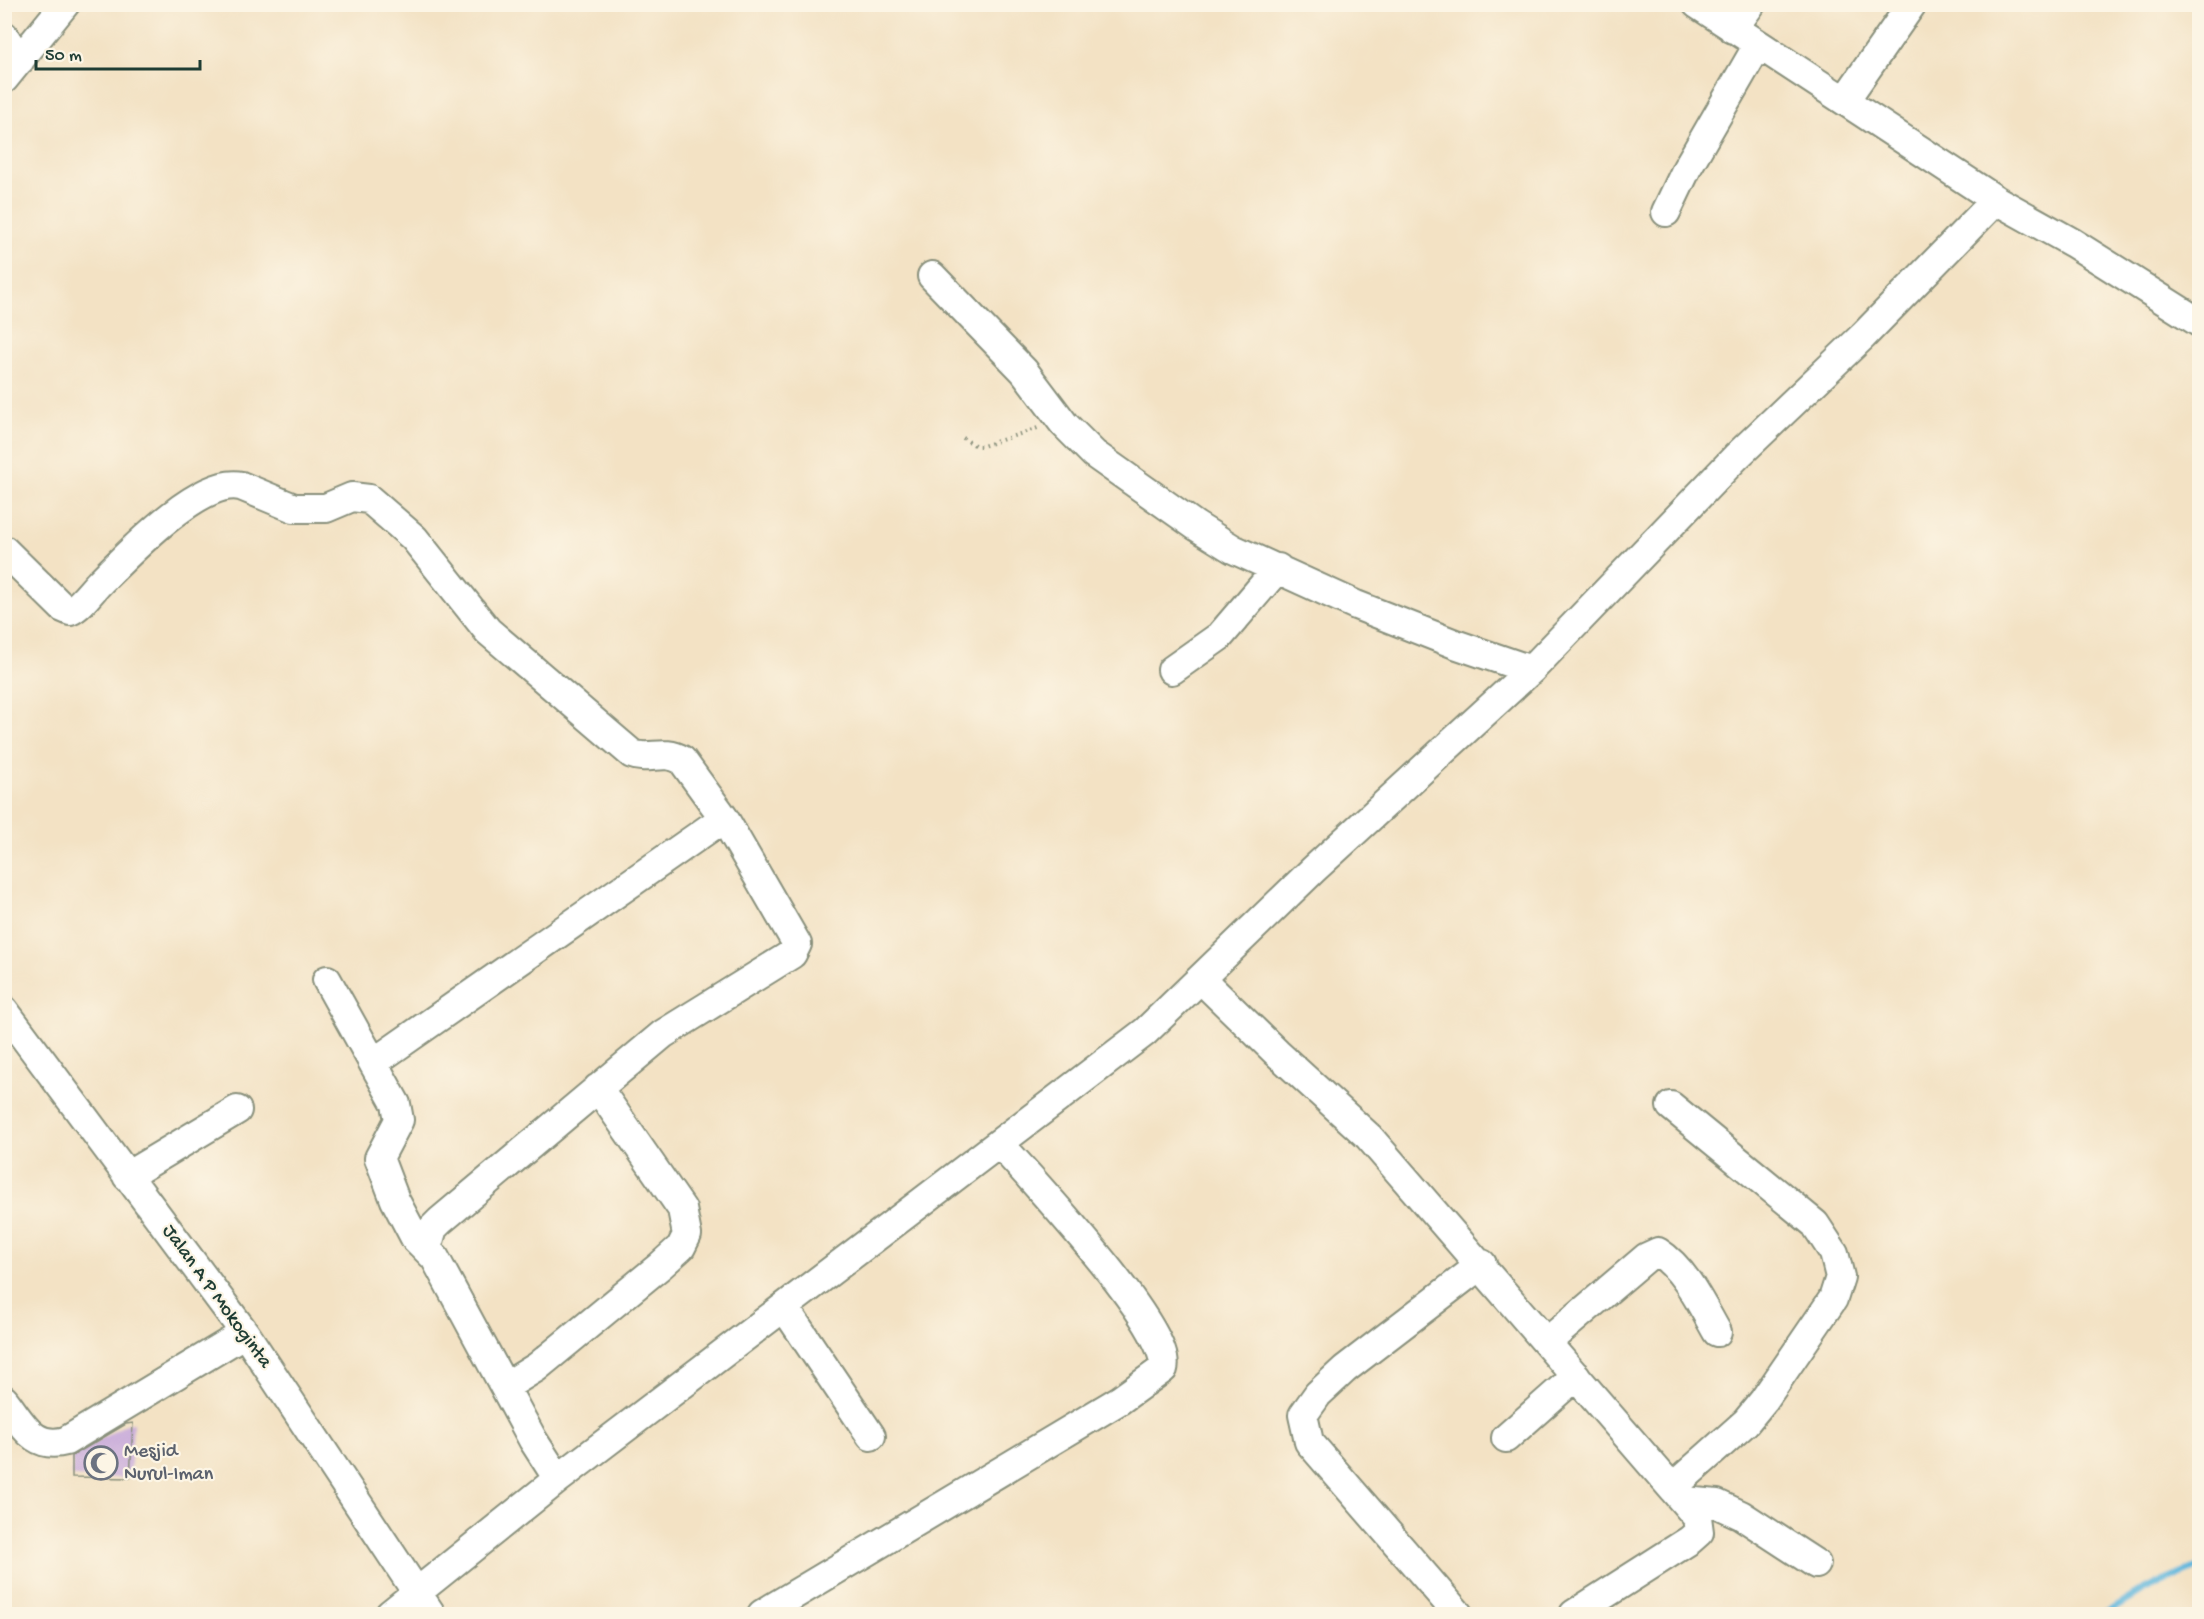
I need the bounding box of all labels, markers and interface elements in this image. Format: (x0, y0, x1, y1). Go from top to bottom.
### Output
scale bar (36, 33, 200, 71)
text: 50 m (45, 46, 82, 67)
street label: Jalan A P Mokoginta (156, 1221, 276, 1374)
place label: Mesjid Nurul-Iman (124, 1441, 214, 1487)
mosque icon: Mesjid Nurul-Iman (83, 1445, 119, 1481)

